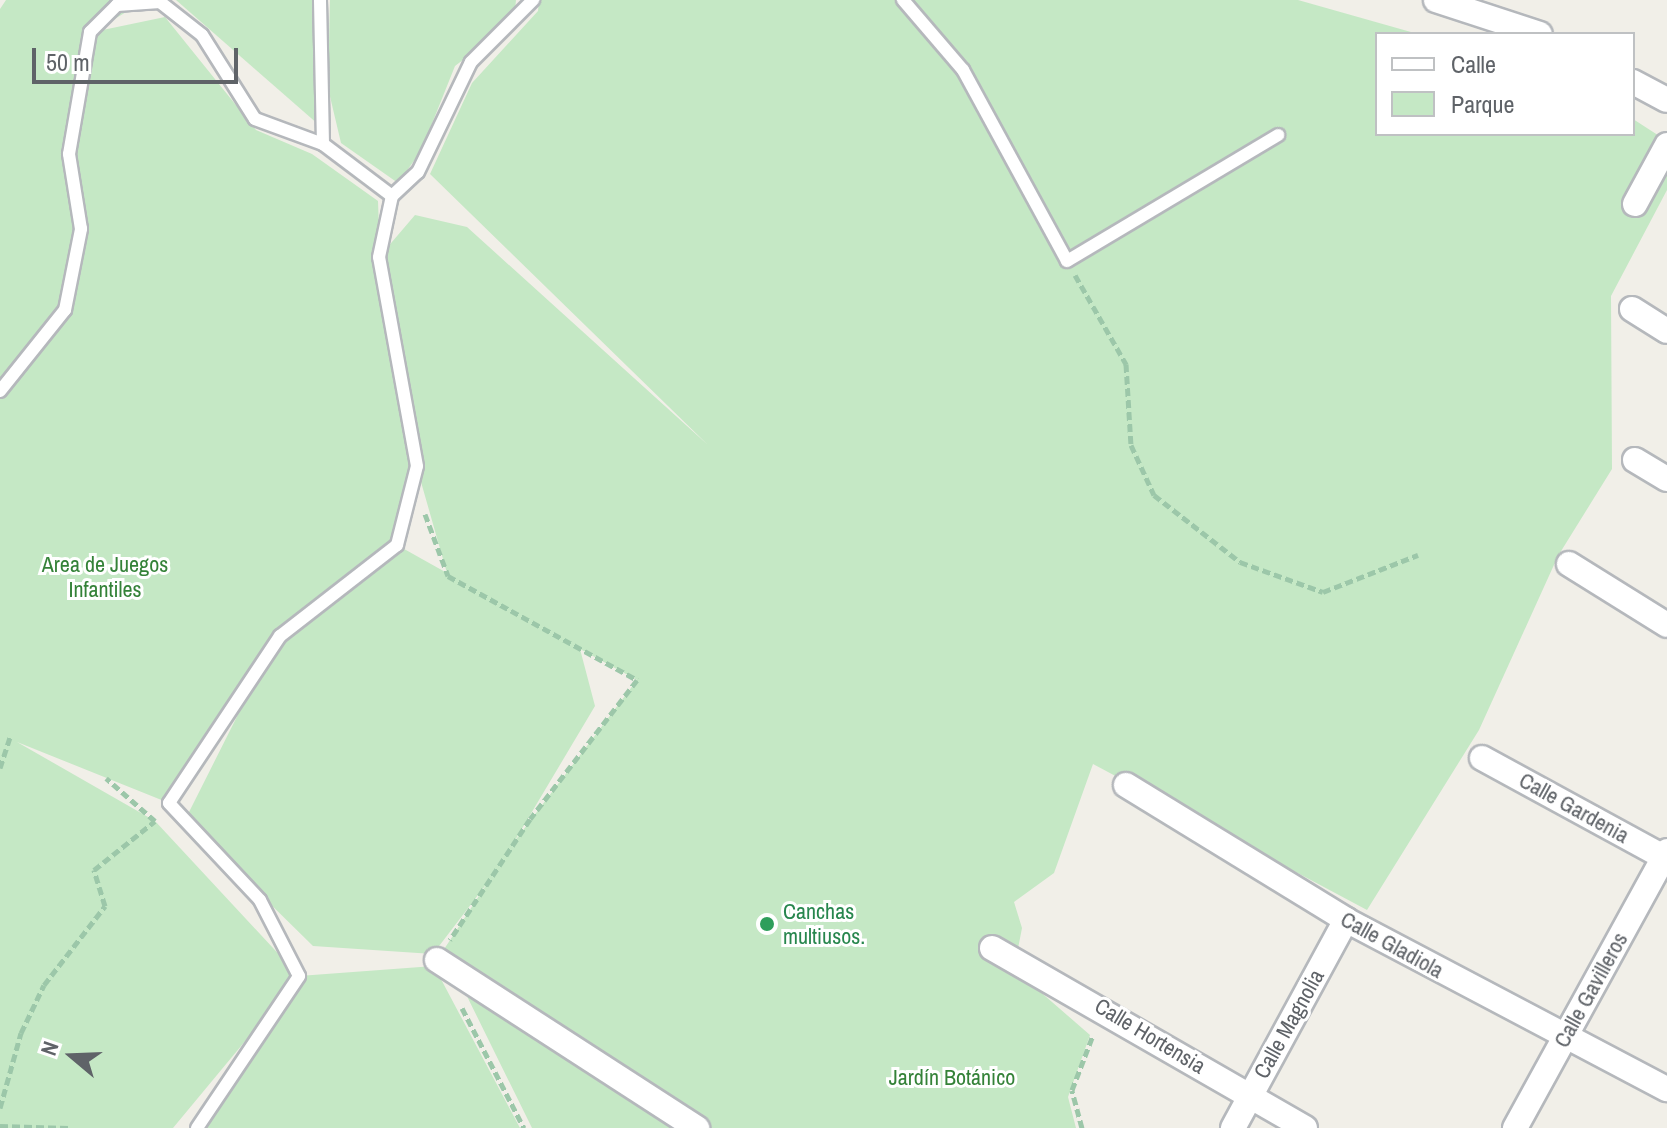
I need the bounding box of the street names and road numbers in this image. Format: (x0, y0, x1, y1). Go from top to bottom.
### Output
street label: Calle Gardenia (1515, 767, 1633, 849)
street label: Calle Gladiola (1336, 906, 1448, 984)
street label: Calle Gavilleros (1549, 928, 1633, 1052)
street label: Calle Magnolia (1248, 965, 1330, 1083)
street label: Calle Hortensia (1090, 993, 1210, 1079)

